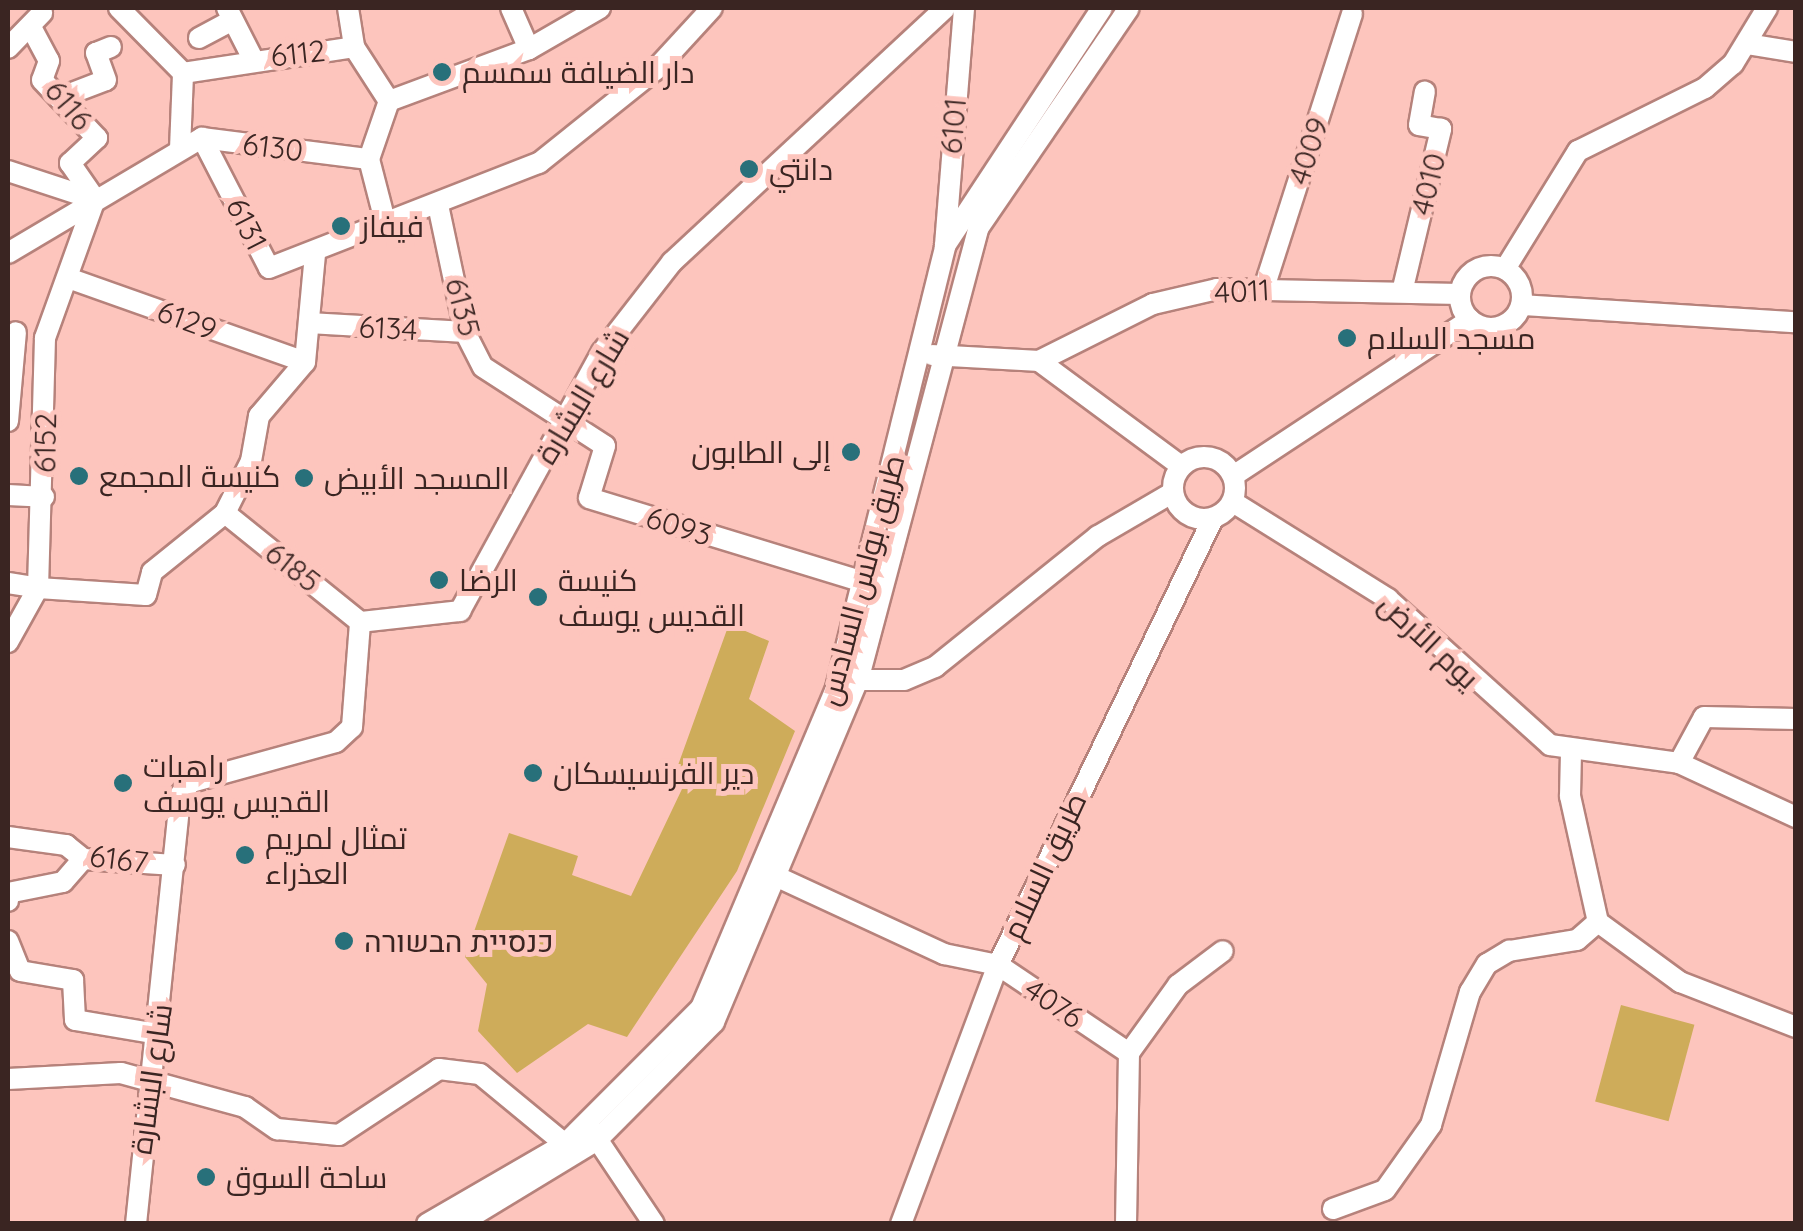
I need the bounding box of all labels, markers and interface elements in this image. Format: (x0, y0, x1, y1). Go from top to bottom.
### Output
street label: 6112 (269, 32, 327, 74)
place label: دار الضيافة سمسم (462, 54, 695, 90)
marker: دار الضيافة سمسم (431, 61, 453, 83)
street label: 6116 (38, 73, 100, 137)
street label: 6101 (933, 97, 973, 155)
street label: 4009 (1280, 113, 1336, 189)
street label: 6130 (241, 125, 305, 169)
street label: 4010 (1403, 149, 1453, 219)
place label: دانتي (769, 151, 833, 187)
marker: دانتي (738, 158, 760, 180)
street label: 6131 (219, 192, 275, 256)
place label: فيفاز (361, 208, 424, 244)
marker: فيفاز (330, 215, 352, 237)
street label: 4011 (1213, 272, 1271, 310)
street label: 6135 (438, 274, 488, 340)
street label: 6129 (152, 293, 222, 347)
street label: 6134 (358, 308, 418, 348)
place label: مسجد السلام (1367, 320, 1535, 356)
street label: شارع البشارة (528, 322, 636, 470)
marker: مسجد السلام (1336, 327, 1358, 349)
street label: 6152 (26, 413, 64, 473)
place label: إلى الطابون (691, 434, 831, 470)
marker: إلى الطابون (840, 441, 862, 463)
street label: طريق بولس السادس (810, 451, 912, 709)
place label: كنيسة المجمع (99, 458, 281, 494)
place label: المسجد الأبيض (324, 460, 510, 496)
marker: كنيسة المجمع (68, 465, 90, 487)
marker: المسجد الأبيض (293, 467, 315, 489)
street label: 6093 (642, 499, 716, 553)
street label: 6185 (258, 534, 328, 600)
place label: الرضا (459, 562, 518, 598)
place label: كنيسة القديس يوسف (558, 562, 745, 632)
marker: الرضا (428, 569, 450, 591)
marker: كنيسة القديس يوسف (527, 586, 549, 608)
street label: يوم الأرض (1372, 586, 1486, 696)
place label: راهبات القديس يوسف (143, 748, 330, 818)
place label: دير الفرنسيسكان (553, 755, 754, 791)
marker: دير الفرنسيسكان (522, 762, 544, 784)
marker: راهبات القديس يوسف (112, 772, 134, 794)
street label: طريق السلام (994, 787, 1094, 945)
place label: تمثال لمريم العذراء (265, 820, 407, 890)
street label: 6167 (88, 838, 150, 880)
marker: تمثال لمريم العذراء (234, 844, 256, 866)
place label: כנסיית הבשורה (364, 923, 554, 959)
marker: כנסיית הבשורה (333, 930, 355, 952)
street label: 4076 (1018, 971, 1090, 1035)
street label: شارع البشارة (123, 1001, 179, 1157)
place label: ساحة السوق (226, 1159, 387, 1195)
marker: ساحة السوق (195, 1166, 217, 1188)

